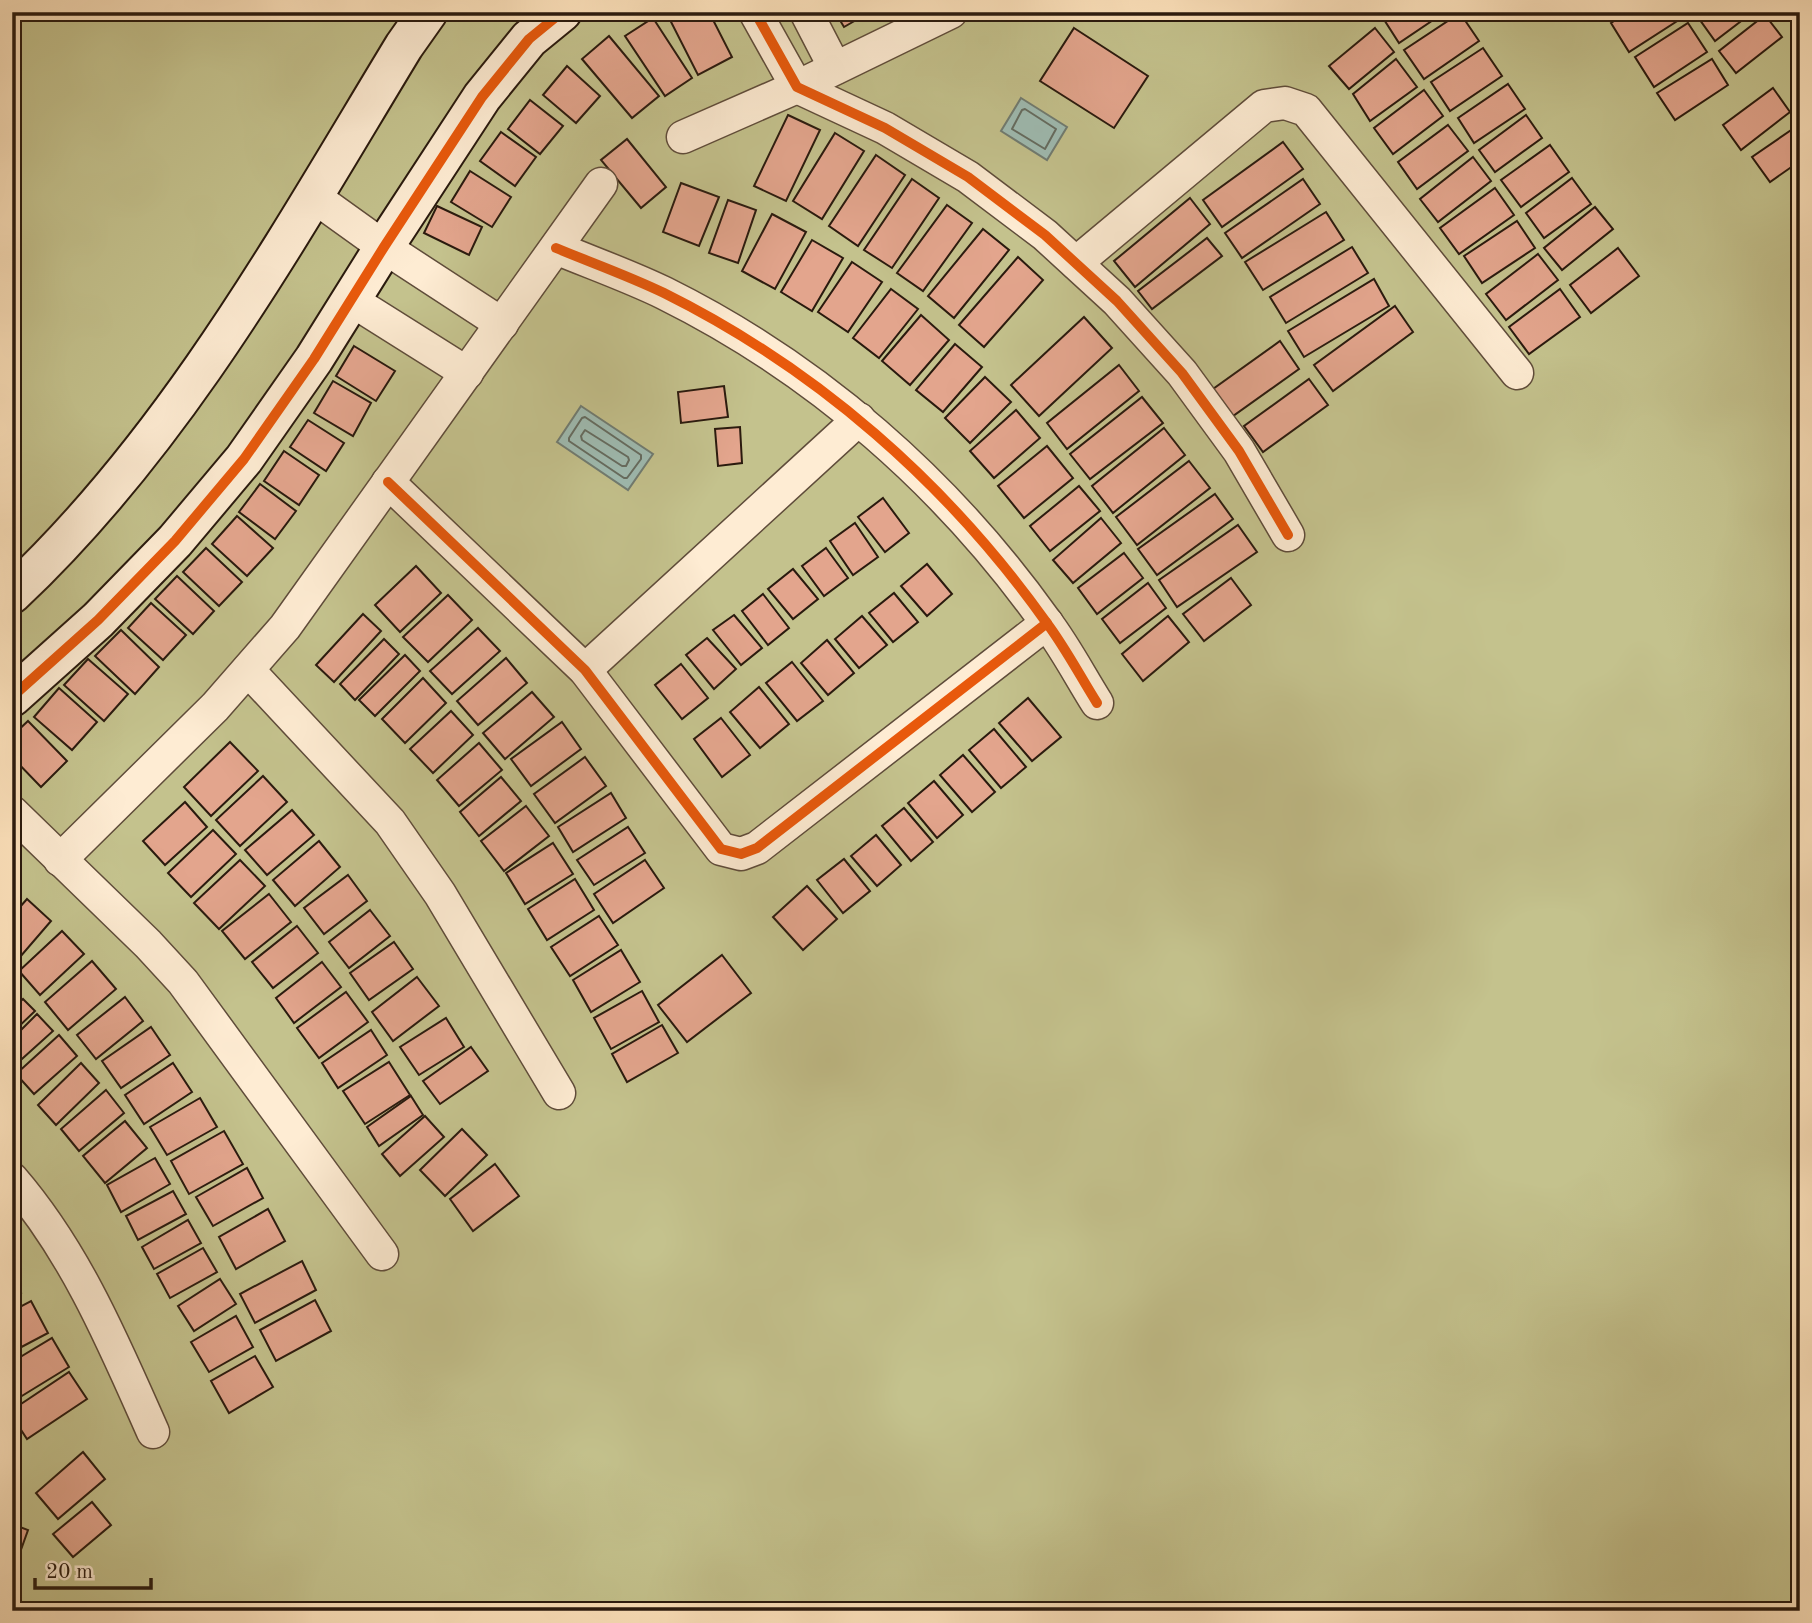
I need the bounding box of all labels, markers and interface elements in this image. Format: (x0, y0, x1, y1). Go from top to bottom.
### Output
scale bar (35, 1546, 150, 1590)
text: 20 m (46, 1562, 93, 1583)

